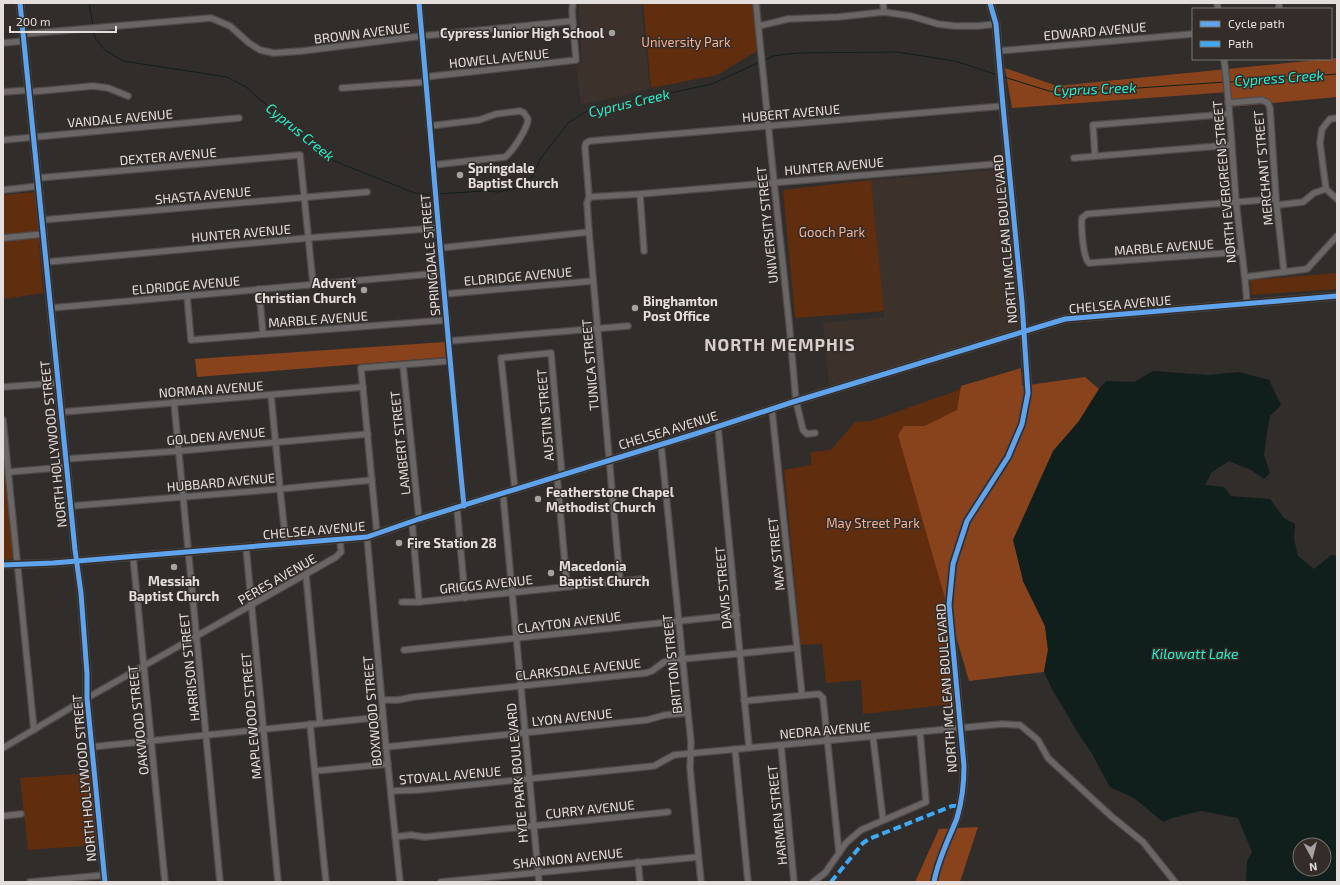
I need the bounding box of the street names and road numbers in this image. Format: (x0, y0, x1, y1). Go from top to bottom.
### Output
street label: BROWN AVENUE (313, 19, 411, 47)
street label: EDWARD AVENUE (1043, 19, 1147, 43)
street label: HOWELL AVENUE (448, 45, 550, 71)
street label: NORTH EVERGREEN STREET (1209, 100, 1239, 264)
street label: HUBERT AVENUE (741, 101, 841, 125)
street label: VANDALE AVENUE (67, 105, 173, 131)
street label: MERCHANT STREET (1250, 109, 1276, 226)
street label: DEXTER AVENUE (119, 144, 217, 168)
street label: HUNTER AVENUE (784, 154, 884, 178)
street label: NORTH MCLEAN BOULEVARD (990, 154, 1020, 324)
street label: UNIVERSITY STREET (753, 165, 781, 284)
street label: SHASTA AVENUE (154, 183, 252, 207)
street label: SPRINGDALE STREET (417, 193, 443, 317)
street label: HUNTER AVENUE (191, 221, 291, 245)
street label: MARBLE AVENUE (1114, 236, 1214, 258)
street label: ELDRIDGE AVENUE (463, 263, 573, 289)
street label: ELDRIDGE AVENUE (131, 272, 241, 298)
street label: CHELSEA AVENUE (1068, 292, 1172, 316)
street label: MARBLE AVENUE (268, 308, 368, 330)
street label: TUNICA STREET (578, 318, 602, 411)
street label: NORTH HOLLYWOOD STREET (36, 359, 70, 528)
street label: AUSTIN STREET (533, 368, 557, 462)
street label: NORMAN AVENUE (158, 377, 264, 401)
street label: LAMBERT STREET (387, 390, 413, 496)
street label: CHELSEA AVENUE (616, 407, 720, 453)
street label: GOLDEN AVENUE (166, 424, 266, 448)
street label: HUBBARD AVENUE (166, 469, 276, 495)
street label: MAY STREET (764, 516, 788, 592)
street label: CHELSEA AVENUE (262, 518, 366, 542)
street label: DAVIS STREET (711, 546, 735, 630)
street label: PERES AVENUE (235, 550, 319, 608)
street label: GRIGGS AVENUE (439, 571, 533, 597)
street label: NORTH MCLEAN BOULEVARD (932, 603, 960, 773)
street label: CLAYTON AVENUE (516, 608, 622, 636)
street label: HARRISON STREET (175, 611, 203, 722)
street label: BRITTON STREET (659, 613, 685, 715)
street label: MAPLEWOOD STREET (237, 651, 265, 780)
street label: CLARKSDALE AVENUE (514, 654, 642, 684)
street label: BOXWOOD STREET (359, 655, 385, 767)
street label: OAKWOOD STREET (124, 664, 152, 776)
street label: NORTH HOLLYWOOD STREET (69, 693, 99, 862)
street label: HYDE PARK BOULEVARD (503, 702, 531, 844)
street label: LYON AVENUE (531, 705, 613, 729)
street label: NEDRA AVENUE (779, 718, 871, 742)
street label: STOVALL AVENUE (398, 763, 502, 787)
street label: HARMEN STREET (764, 764, 790, 866)
street label: CURRY AVENUE (545, 796, 635, 822)
street label: SHANNON AVENUE (512, 844, 624, 872)

